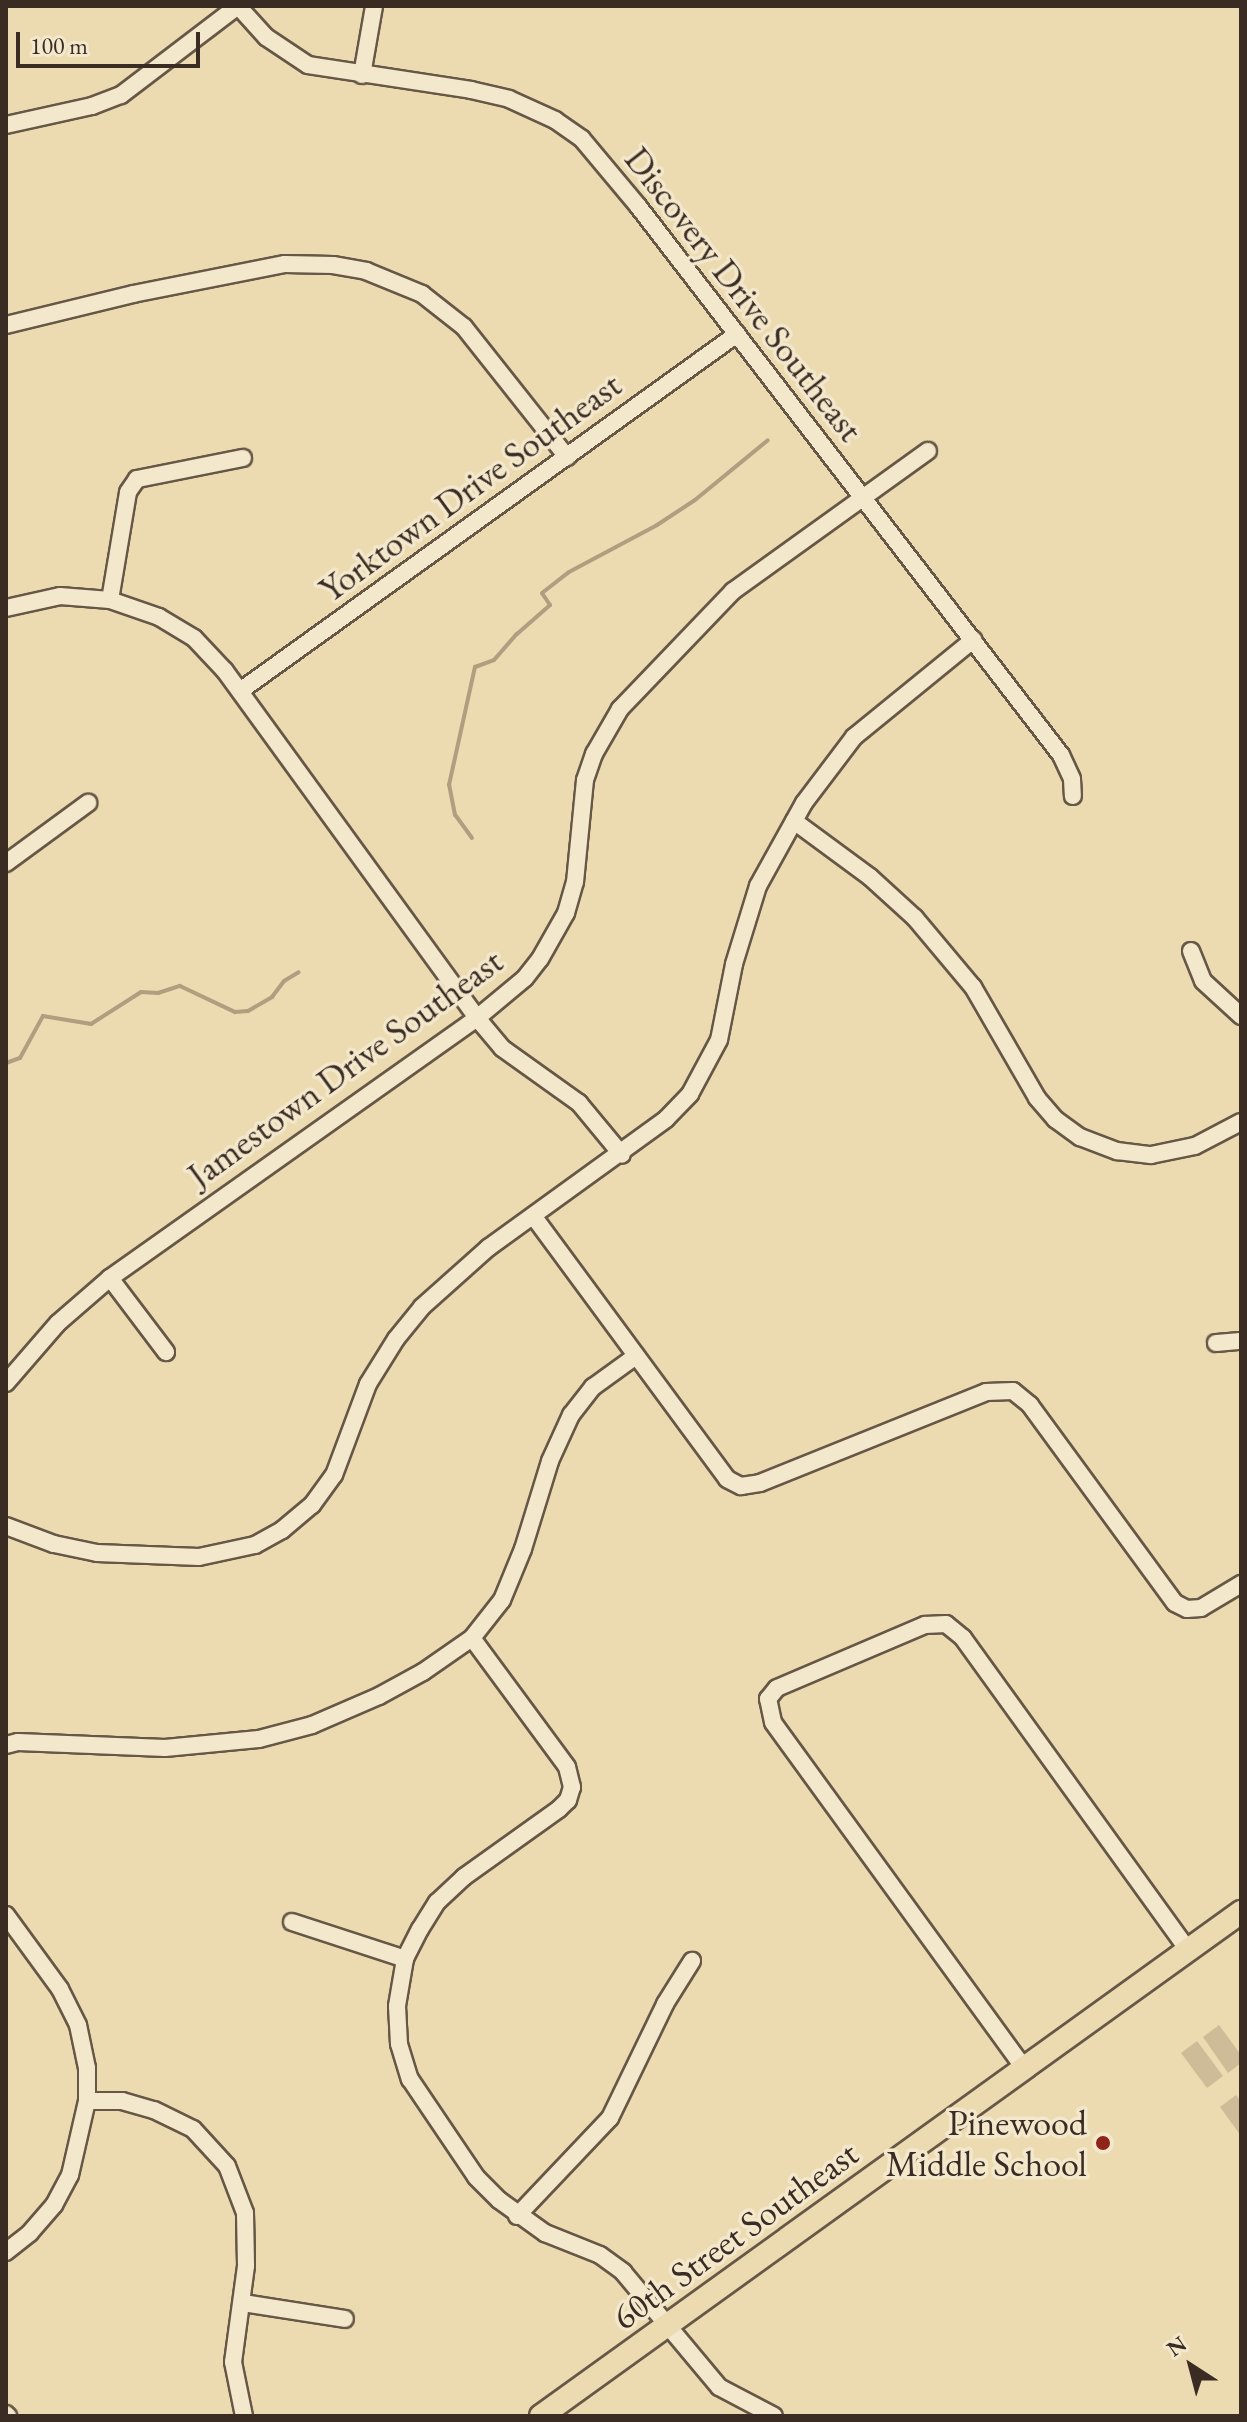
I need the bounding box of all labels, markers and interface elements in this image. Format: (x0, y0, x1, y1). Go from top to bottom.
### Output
scale bar (20, 16, 204, 66)
text: 100 m (30, 30, 88, 61)
street label: Discovery Drive Southeast (616, 138, 872, 450)
street label: Yorktown Drive Southeast (311, 363, 629, 611)
street label: Jamestown Drive Southeast (179, 939, 511, 1197)
place label: Pinewood Middle School (886, 2100, 1087, 2185)
street label: 60th Street Southeast (604, 2132, 866, 2338)
marker: Pinewood Middle School (1094, 2134, 1112, 2152)
north arrow (1151, 2326, 1231, 2406)
text: N (1161, 2329, 1192, 2363)

